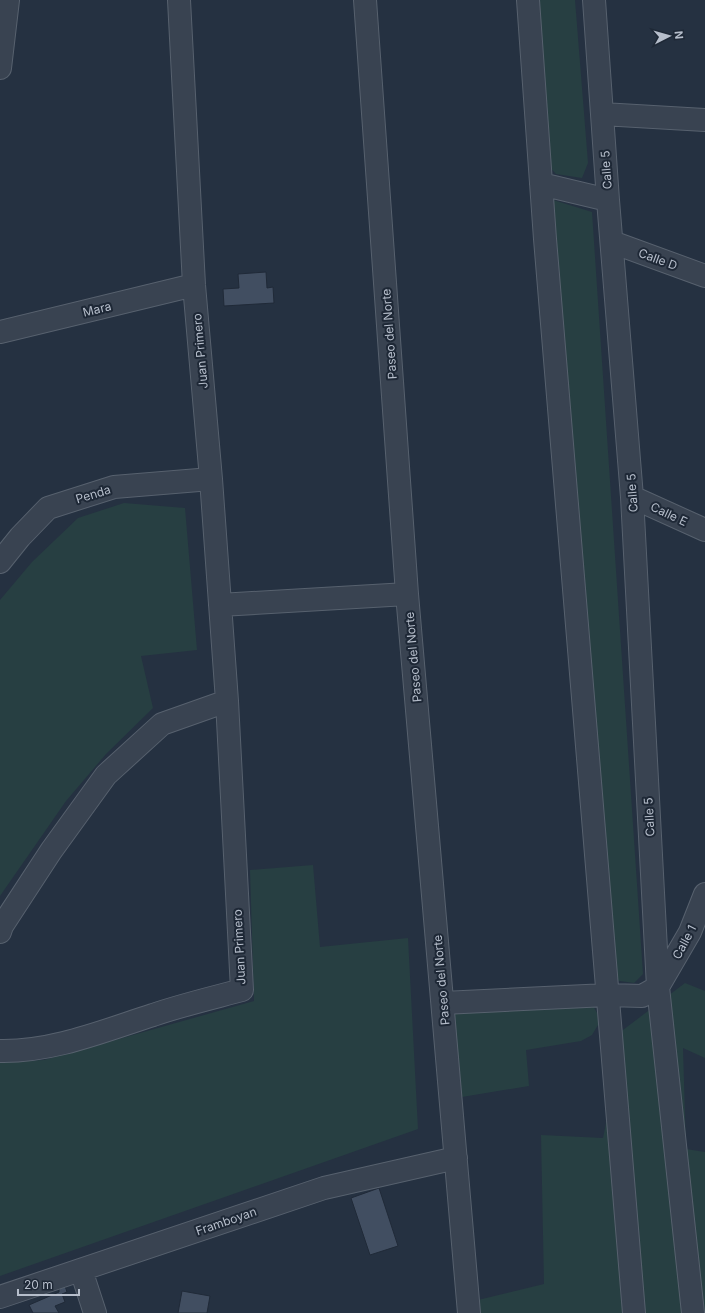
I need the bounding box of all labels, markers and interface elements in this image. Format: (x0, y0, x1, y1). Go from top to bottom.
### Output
north arrow (649, 16, 689, 56)
text: N (672, 30, 686, 40)
street label: Calle 5 (597, 150, 615, 190)
street label: Calle D (636, 245, 680, 273)
street label: Paseo del Norte (378, 288, 400, 380)
street label: Mara (81, 298, 113, 320)
street label: Juan Primero (189, 313, 211, 389)
street label: Calle 5 (623, 473, 641, 513)
street label: Penda (74, 482, 112, 506)
street label: Calle E (648, 499, 690, 529)
street label: Paseo del Norte (402, 611, 424, 703)
street label: Calle 5 (640, 797, 658, 837)
street label: Juan Primero (230, 909, 248, 985)
street label: Calle 1 (669, 922, 699, 962)
street label: Paseo del Norte (430, 934, 452, 1026)
street label: Framboyan (194, 1204, 258, 1238)
scale bar (18, 1271, 79, 1297)
text: 20 m (24, 1277, 53, 1292)

